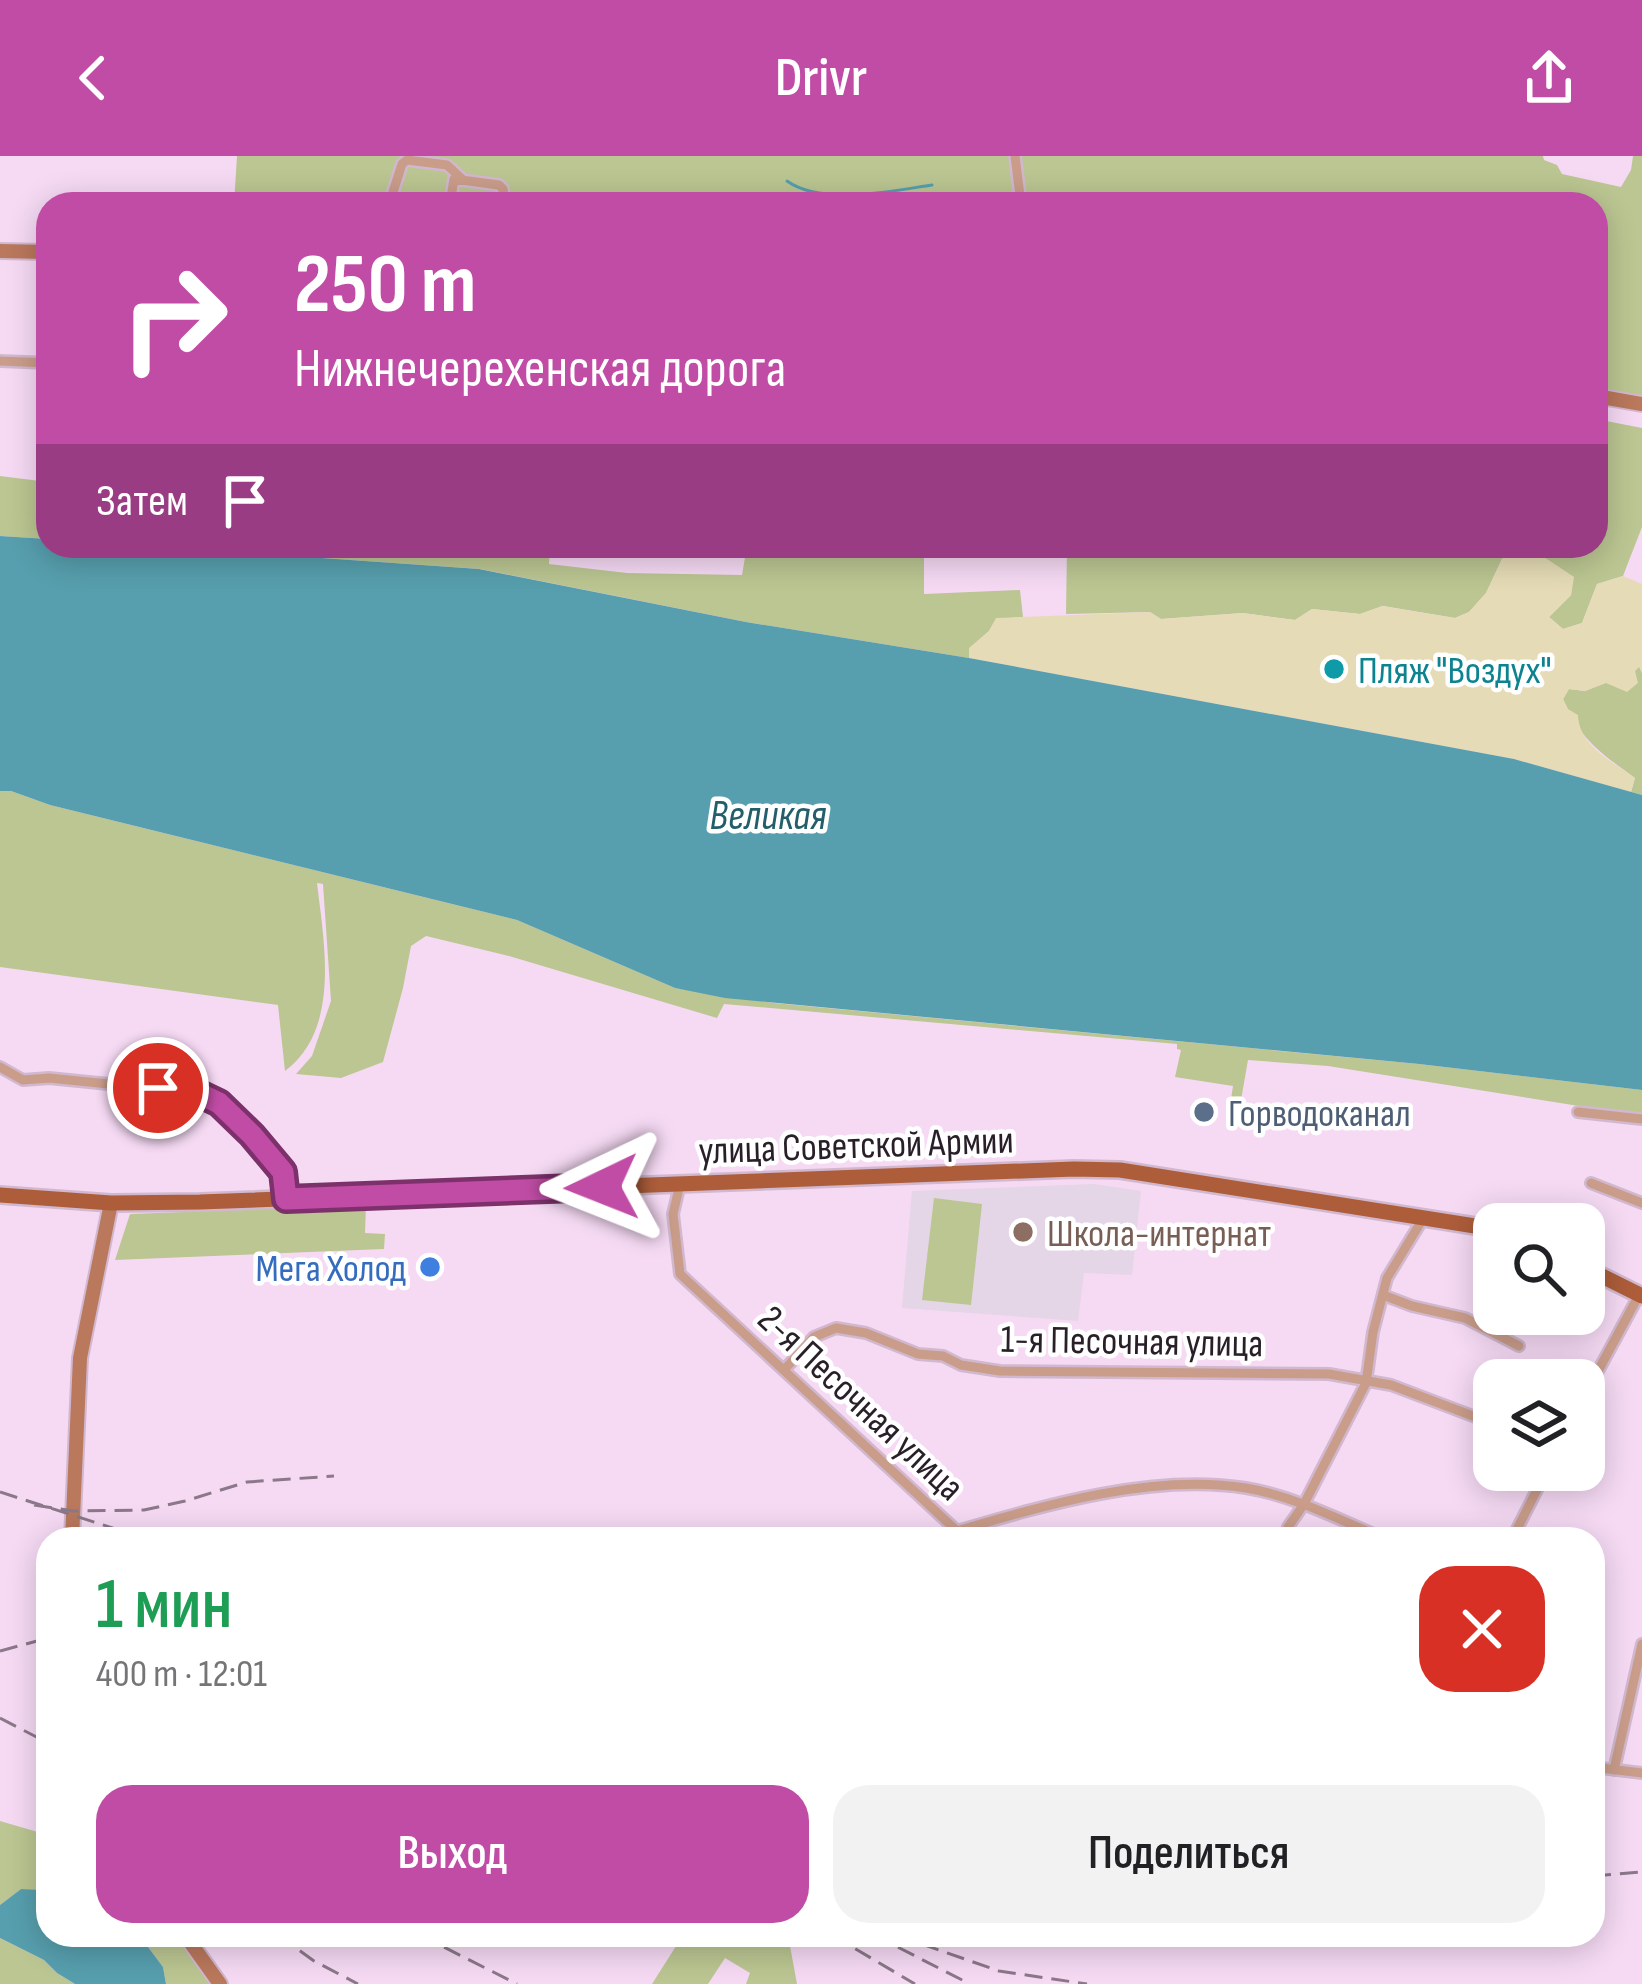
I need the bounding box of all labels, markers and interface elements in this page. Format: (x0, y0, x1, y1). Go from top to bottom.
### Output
icon: back (60, 45, 126, 111)
icon: share (1516, 45, 1582, 111)
text: Drivr (775, 46, 867, 111)
text: 250 m (294, 235, 476, 336)
icon: right (96, 240, 252, 396)
text: Нижнечерехенская дорога (294, 337, 786, 402)
icon: arrive (212, 468, 278, 534)
text: Затем (96, 474, 188, 529)
place label: Пляж "Воздух" (1358, 648, 1552, 695)
marker: Пляж "Воздух" (1321, 656, 1347, 682)
water label: Великая (710, 791, 826, 842)
pin (107, 1037, 209, 1139)
icon: arrive (125, 1055, 191, 1121)
place label: Горводоканал (1228, 1091, 1411, 1138)
marker: Горводоканал (1191, 1099, 1217, 1125)
street label: улица Советской Армии (698, 1118, 1014, 1175)
position arrow (539, 1124, 665, 1250)
map controls (1473, 1203, 1605, 1491)
button: search (1473, 1203, 1605, 1335)
place label: Школа-интернат (1047, 1211, 1271, 1258)
marker: Школа-интернат (1010, 1219, 1036, 1245)
place label: Мега Холод (255, 1246, 406, 1293)
marker: Мега Холод (417, 1254, 443, 1280)
street label: 2-я Песочная улица (747, 1296, 973, 1511)
street label: 1-я Песочная улица (1000, 1317, 1264, 1368)
button: layers (1473, 1359, 1605, 1491)
text: 1 мин (96, 1562, 232, 1649)
button: close (1419, 1566, 1545, 1692)
text: 400 m · 12:01 (96, 1651, 267, 1698)
button: Выход (96, 1785, 809, 1923)
button: Поделиться (833, 1785, 1545, 1923)

